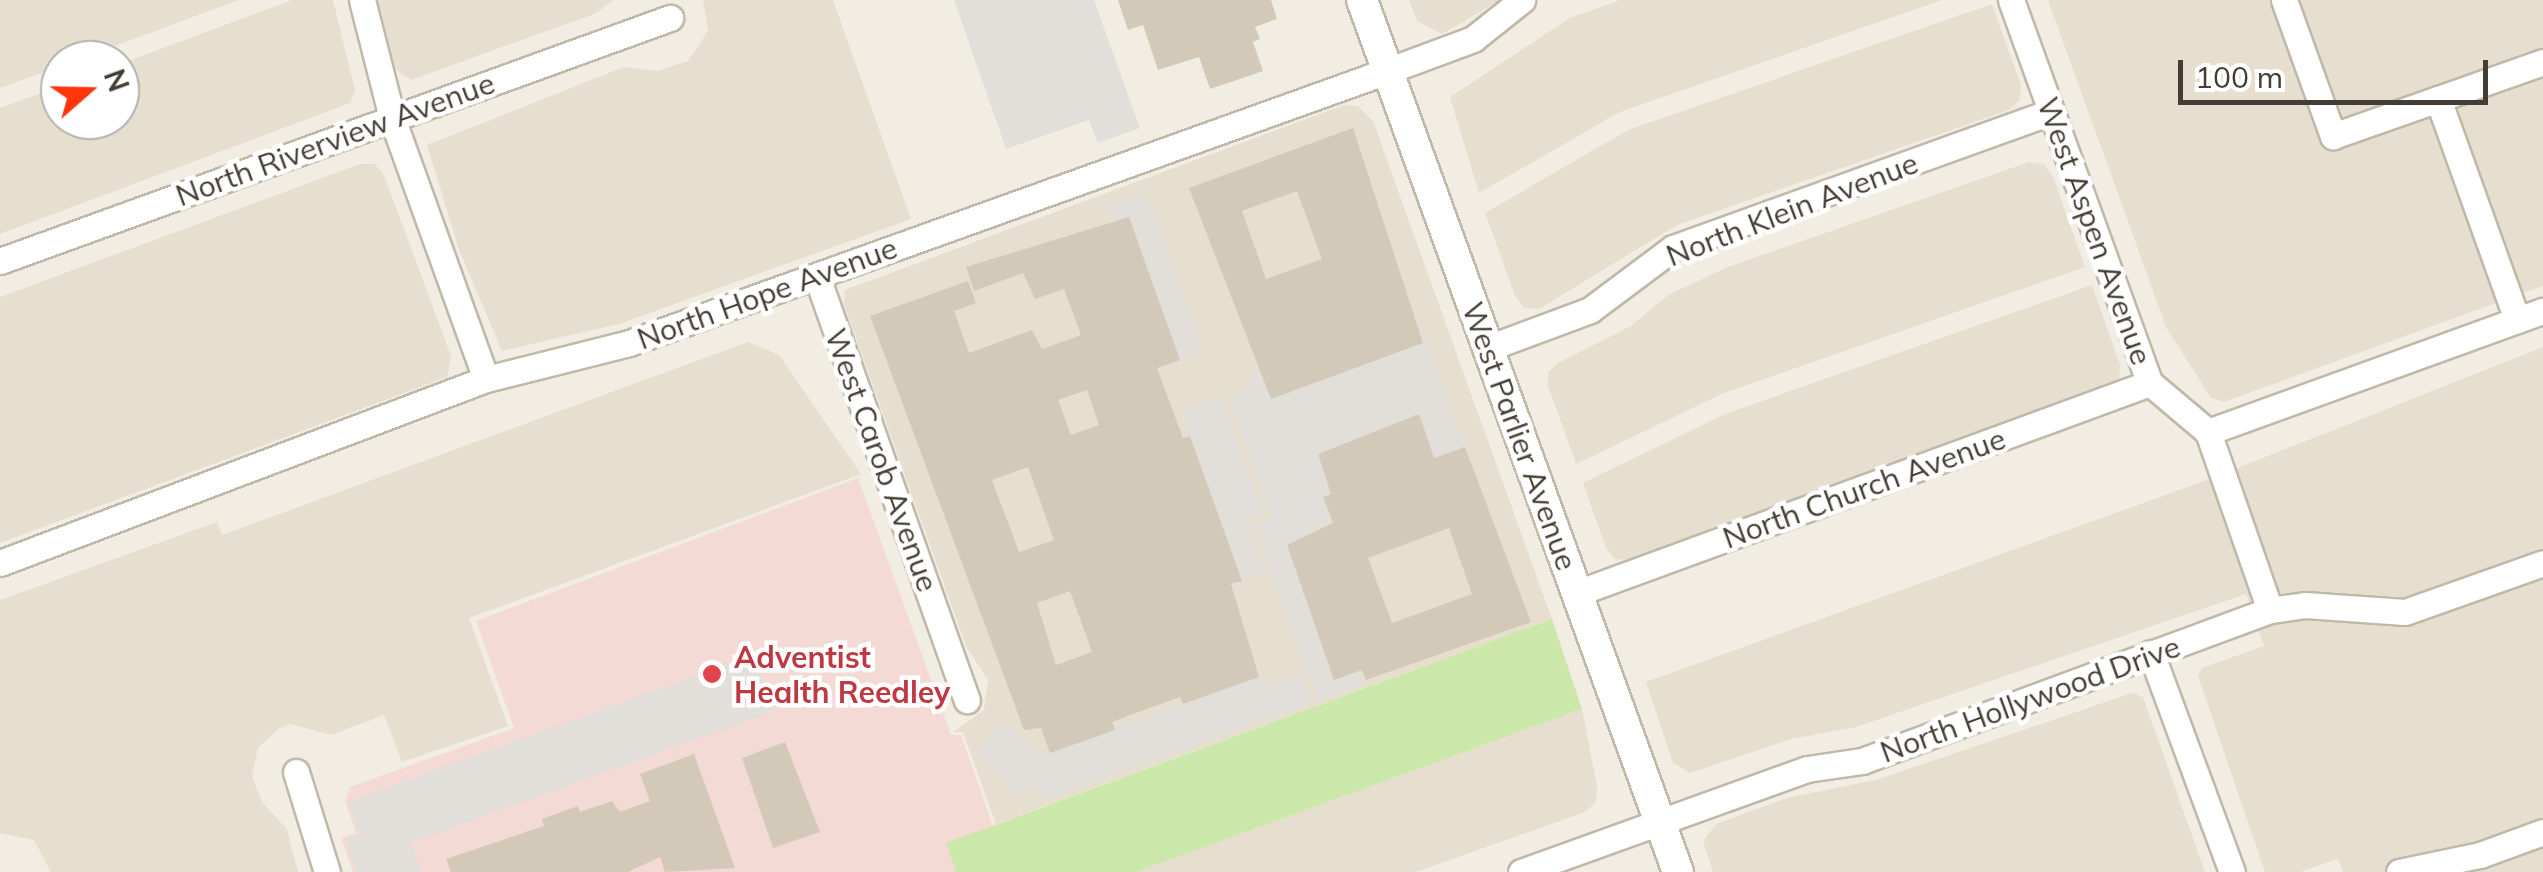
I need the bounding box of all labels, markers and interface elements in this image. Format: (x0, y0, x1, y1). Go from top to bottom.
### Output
north arrow (40, 40, 140, 140)
scale bar (2183, 40, 2493, 102)
text: 100 m (2195, 58, 2283, 96)
text: N (97, 64, 137, 96)
street label: North Riverview Avenue (171, 65, 499, 213)
street label: West Aspen Avenue (2030, 92, 2160, 370)
street label: North Klein Avenue (1661, 144, 1923, 274)
street label: North Hope Avenue (632, 229, 902, 357)
street label: West Parlier Avenue (1455, 297, 1585, 575)
street label: West Carob Avenue (818, 324, 946, 596)
street label: North Church Avenue (1718, 420, 2010, 556)
street label: North Hollywood Drive (1875, 628, 2185, 770)
place label: Adventist Health Reedley (734, 639, 950, 710)
marker: Adventist Health Reedley (699, 661, 725, 687)

